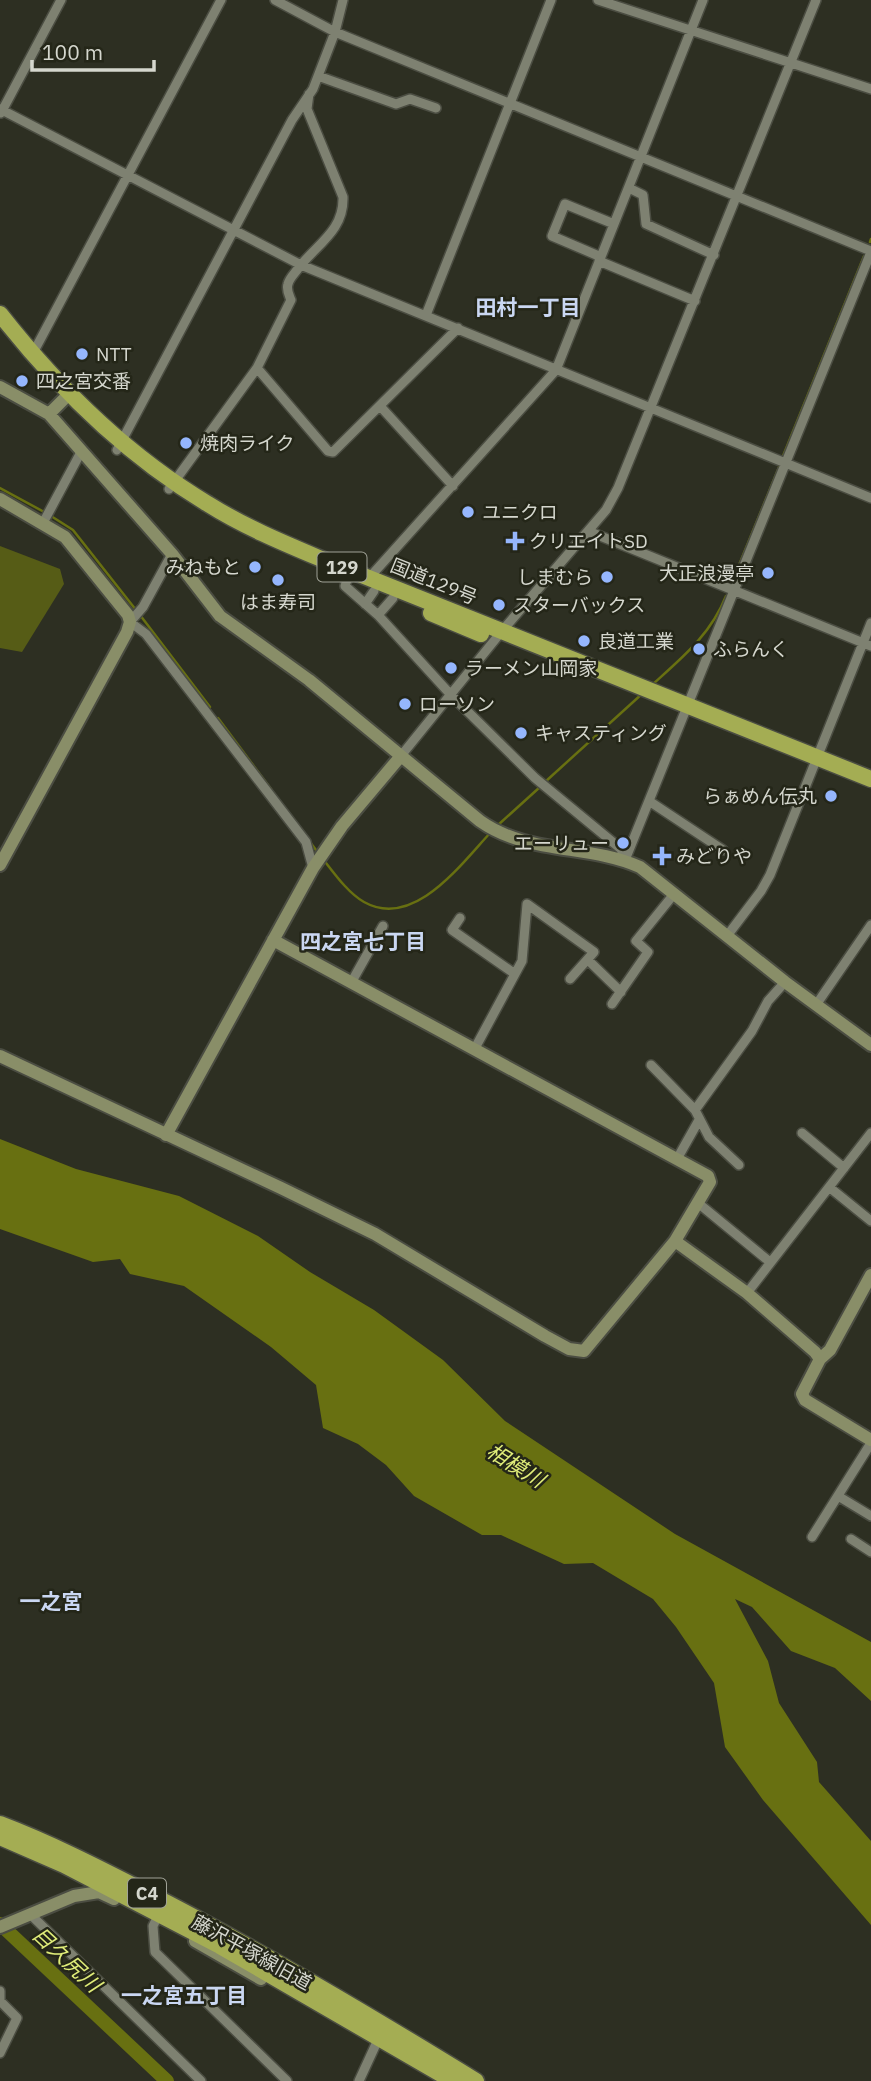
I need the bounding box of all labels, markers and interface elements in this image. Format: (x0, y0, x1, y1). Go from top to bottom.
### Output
scale bar (32, 28, 154, 72)
text: 100 m (42, 38, 103, 66)
district label: 田村一丁目 (476, 293, 581, 321)
place label: NTT (96, 342, 132, 366)
marker: NTT (74, 346, 90, 362)
place label: 四之宮交番 (36, 369, 131, 393)
marker: 四之宮交番 (14, 373, 30, 389)
place label: 焼肉ライク (200, 431, 295, 455)
marker: 焼肉ライク (178, 435, 194, 451)
place label: ユニクロ (482, 500, 558, 524)
marker: ユニクロ (460, 504, 476, 520)
place label: クリエイトSD (529, 529, 648, 553)
marker: クリエイトSD (507, 533, 523, 549)
road number: 129 (318, 552, 366, 582)
street label: 国道129号 (387, 553, 481, 609)
place label: みねもと (165, 555, 241, 579)
marker: みねもと (247, 559, 263, 575)
place label: 大正浪漫亭 (659, 561, 754, 585)
place label: しまむら (517, 565, 593, 589)
marker: 大正浪漫亭 (760, 565, 776, 581)
marker: しまむら (599, 569, 615, 585)
marker: はま寿司 (270, 572, 286, 588)
place label: はま寿司 (240, 590, 316, 614)
place label: スターバックス (513, 593, 645, 617)
marker: スターバックス (491, 597, 507, 613)
place label: 良道工業 (598, 629, 674, 653)
marker: 良道工業 (576, 633, 592, 649)
place label: ふらんく (713, 637, 789, 661)
marker: ふらんく (691, 641, 707, 657)
place label: ラーメン山岡家 (465, 656, 597, 680)
marker: ラーメン山岡家 (443, 660, 459, 676)
place label: ローソン (419, 692, 495, 716)
marker: ローソン (397, 696, 413, 712)
place label: キャスティング (535, 721, 667, 745)
marker: キャスティング (513, 725, 529, 741)
place label: らぁめん伝丸 (703, 784, 817, 808)
marker: らぁめん伝丸 (823, 788, 839, 804)
place label: エーリュー (514, 831, 609, 855)
marker: エーリュー (615, 835, 631, 851)
place label: みどりや (676, 844, 752, 868)
marker: みどりや (654, 848, 670, 864)
district label: 四之宮七丁目 (300, 927, 426, 955)
water label: 相模川 (482, 1436, 552, 1495)
district label: 一之宮 (20, 1587, 83, 1615)
road number: C4 (128, 1879, 166, 1908)
street label: 藤沢平塚線旧道 (188, 1909, 316, 1995)
water label: 目久尻川 (27, 1920, 109, 1999)
district label: 一之宮五丁目 (121, 1981, 247, 2009)

